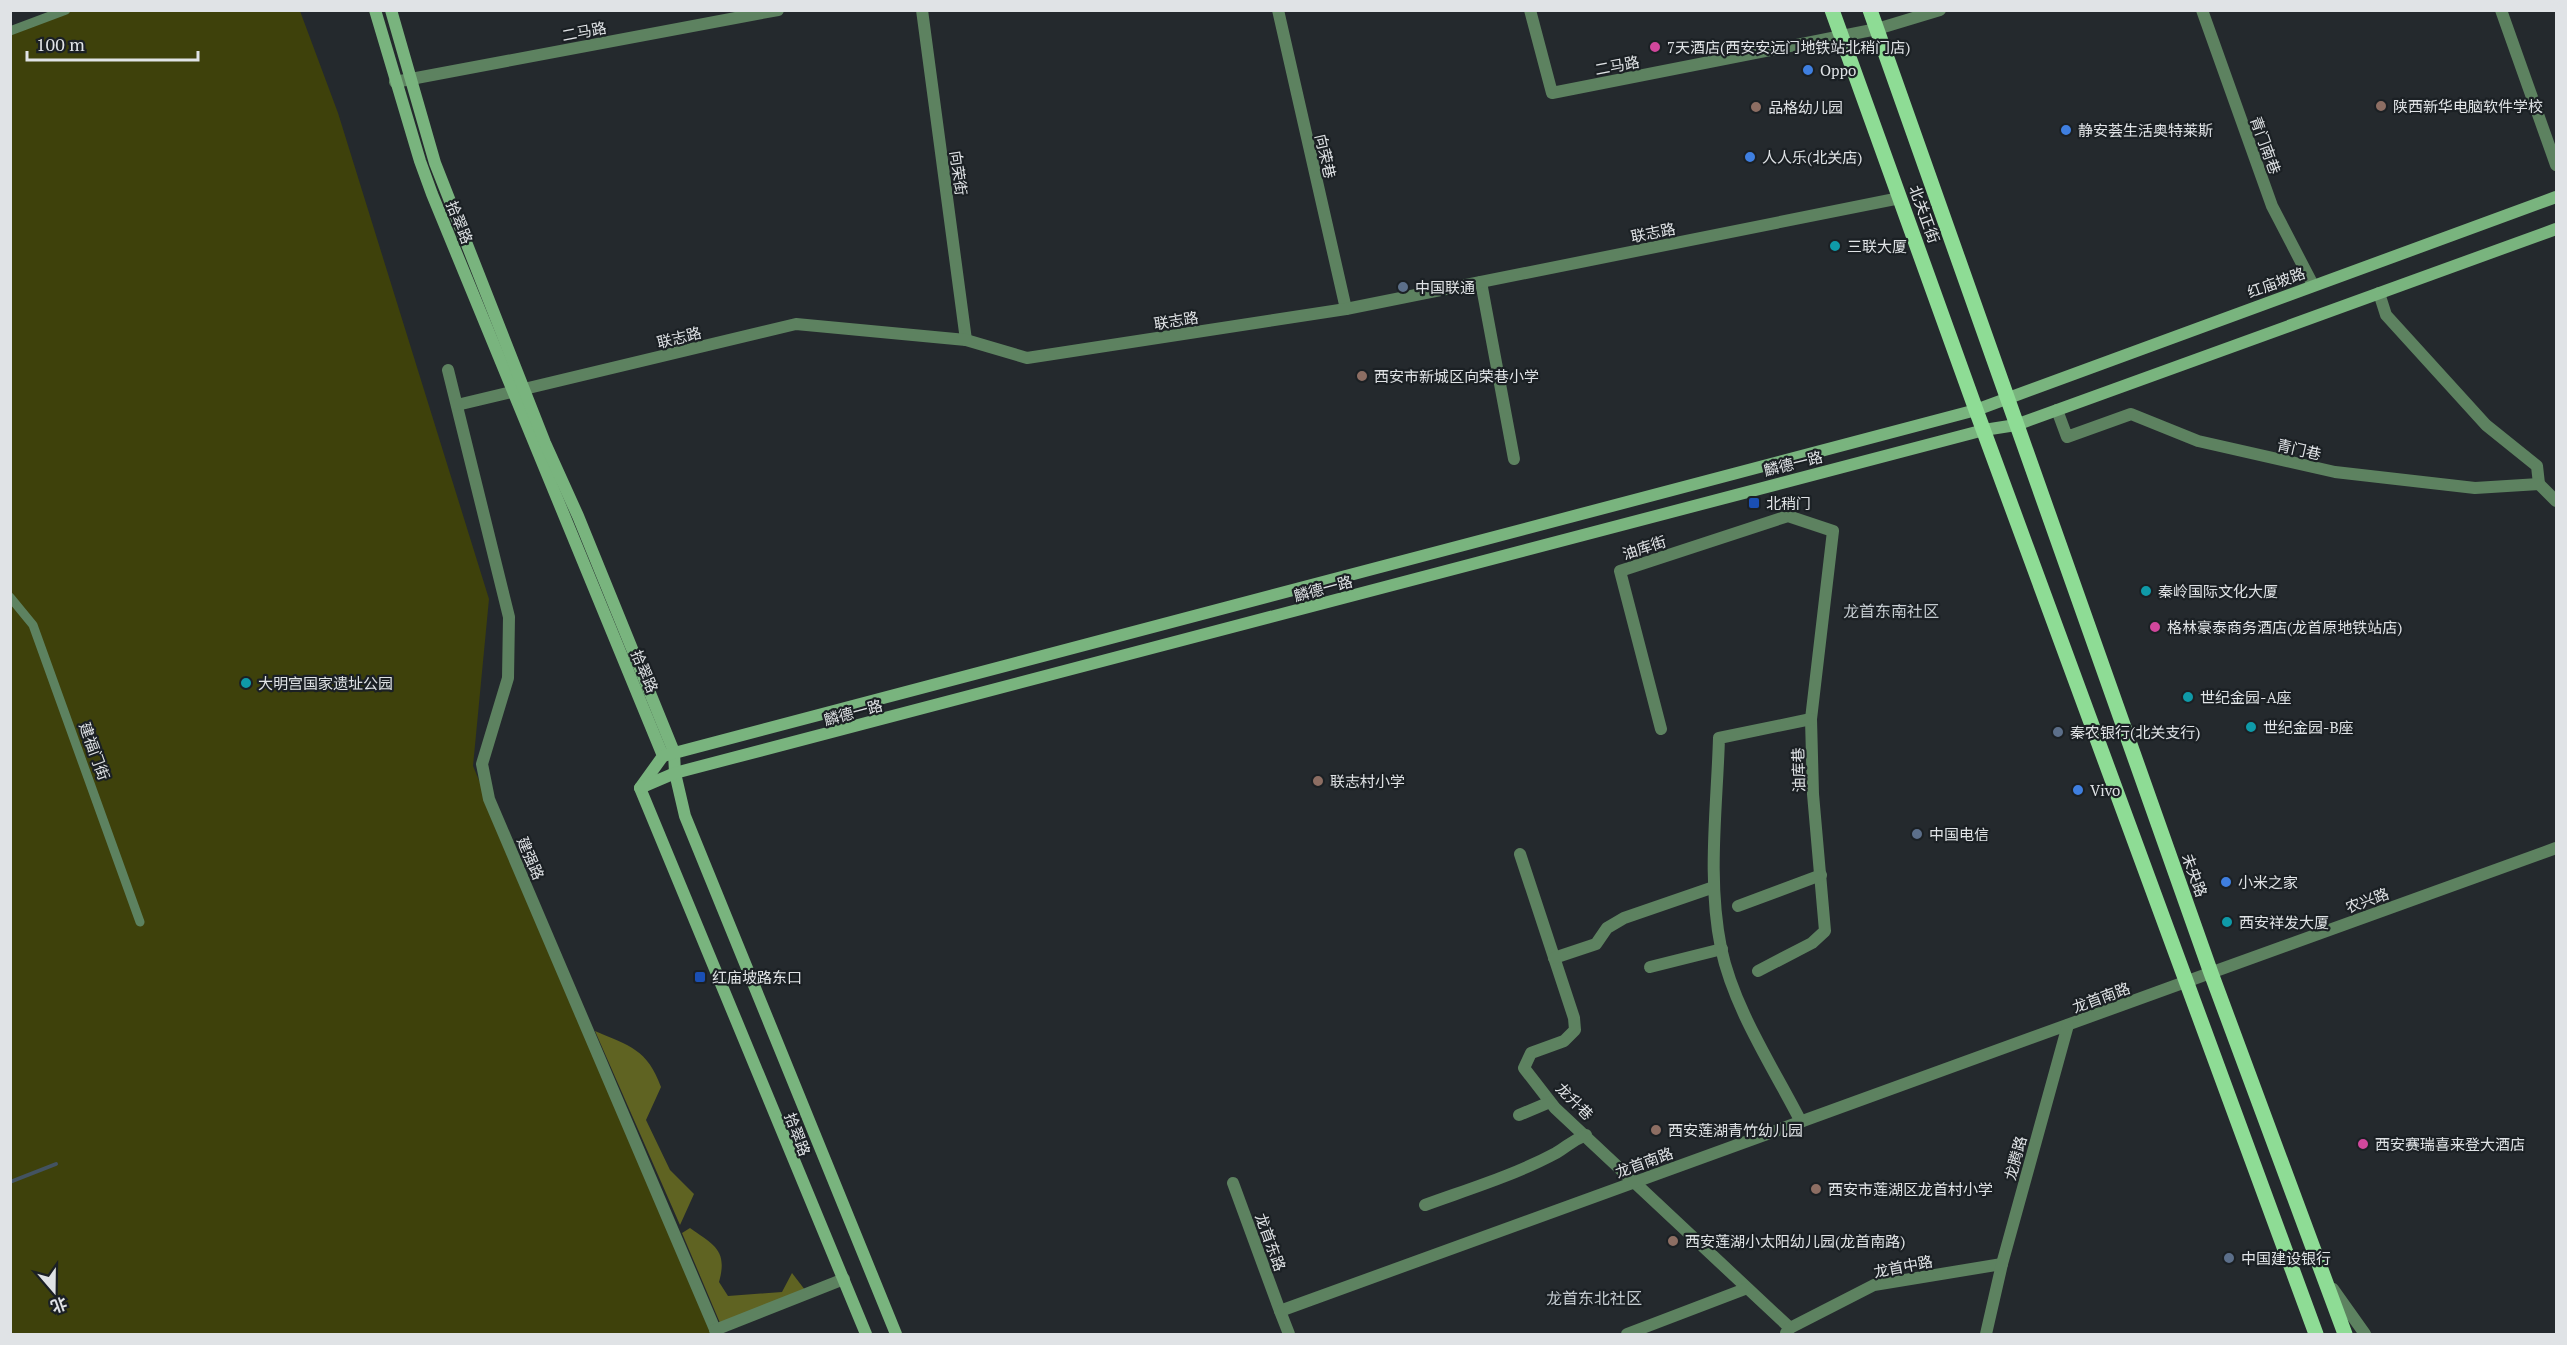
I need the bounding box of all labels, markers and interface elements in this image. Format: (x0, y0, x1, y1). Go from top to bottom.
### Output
street label: 二马路 (560, 17, 608, 45)
scale bar (27, 24, 198, 62)
text: 100 m (36, 32, 85, 56)
place label: 7天酒店(西安安远门地铁站北稍门店) (1667, 37, 1910, 57)
marker: 7天酒店(西安安远门地铁站北稍门店) (1648, 40, 1662, 54)
street label: 二马路 (1593, 51, 1641, 79)
place label: Oppo (1820, 60, 1856, 80)
marker: Oppo (1801, 63, 1815, 77)
place label: 陕西新华电脑软件学校 (2393, 96, 2543, 116)
place label: 品格幼儿园 (1768, 97, 1843, 117)
marker: 陕西新华电脑软件学校 (2374, 99, 2388, 113)
marker: 品格幼儿园 (1749, 100, 1763, 114)
street label: 青门南巷 (2246, 113, 2286, 177)
place label: 静安荟生活奥特莱斯 (2078, 120, 2213, 140)
marker: 静安荟生活奥特莱斯 (2059, 123, 2073, 137)
street label: 向荣巷 (1311, 132, 1341, 180)
place label: 人人乐(北关店) (1762, 147, 1862, 167)
street label: 向荣街 (946, 149, 972, 197)
marker: 人人乐(北关店) (1743, 150, 1757, 164)
street label: 北关正街 (1905, 182, 1945, 246)
street label: 拾翠路 (442, 197, 478, 247)
street label: 联志路 (1629, 218, 1677, 246)
place label: 三联大厦 (1847, 236, 1907, 256)
marker: 三联大厦 (1828, 239, 1842, 253)
street label: 红庙坡路 (2244, 262, 2308, 302)
place label: 中国联通 (1415, 277, 1475, 297)
marker: 中国联通 (1396, 280, 1410, 294)
street label: 联志路 (1152, 307, 1200, 333)
street label: 联志路 (655, 322, 703, 352)
place label: 西安市新城区向荣巷小学 (1374, 366, 1539, 386)
marker: 西安市新城区向荣巷小学 (1355, 369, 1369, 383)
street label: 青门巷 (2275, 434, 2323, 464)
street label: 麟德一路 (1761, 446, 1825, 480)
place label: 北稍门 (1766, 493, 1811, 513)
marker: 北稍门 (1747, 496, 1761, 510)
street label: 油库街 (1620, 531, 1668, 563)
street label: 麟德一路 (1291, 571, 1355, 605)
place label: 秦岭国际文化大厦 (2158, 581, 2278, 601)
marker: 秦岭国际文化大厦 (2139, 584, 2153, 598)
district label: 龙首东南社区 (1843, 600, 1939, 622)
place label: 格林豪泰商务酒店(龙首原地铁站店) (2167, 617, 2402, 637)
marker: 格林豪泰商务酒店(龙首原地铁站店) (2148, 620, 2162, 634)
street label: 拾翠路 (627, 646, 663, 696)
place label: 大明宫国家遗址公园 (258, 673, 393, 693)
marker: 大明宫国家遗址公园 (239, 676, 253, 690)
place label: 世纪金园-A座 (2200, 687, 2292, 707)
marker: 世纪金园-A座 (2181, 690, 2195, 704)
street label: 麟德一路 (821, 695, 885, 729)
place label: 世纪金园-B座 (2263, 717, 2354, 737)
street label: 建福门街 (75, 719, 115, 783)
marker: 世纪金园-B座 (2244, 720, 2258, 734)
place label: 秦农银行(北关支行) (2070, 722, 2200, 742)
marker: 秦农银行(北关支行) (2051, 725, 2065, 739)
street label: 油库巷 (1787, 747, 1809, 793)
place label: 联志村小学 (1330, 771, 1405, 791)
marker: 联志村小学 (1311, 774, 1325, 788)
place label: Vivo (2090, 780, 2120, 800)
marker: Vivo (2071, 783, 2085, 797)
place label: 中国电信 (1929, 824, 1989, 844)
marker: 中国电信 (1910, 827, 1924, 841)
street label: 建强路 (513, 833, 549, 883)
street label: 未央路 (2178, 850, 2212, 900)
place label: 小米之家 (2238, 872, 2298, 892)
marker: 小米之家 (2219, 875, 2233, 889)
street label: 农兴路 (2342, 883, 2392, 917)
place label: 西安祥发大厦 (2239, 912, 2329, 932)
marker: 西安祥发大厦 (2220, 915, 2234, 929)
place label: 红庙坡路东口 (712, 967, 802, 987)
marker: 红庙坡路东口 (693, 970, 707, 984)
street label: 龙首南路 (2069, 977, 2133, 1017)
street label: 龙升巷 (1552, 1078, 1598, 1124)
street label: 拾翠路 (781, 1109, 815, 1159)
place label: 西安莲湖青竹幼儿园 (1668, 1120, 1803, 1140)
marker: 西安莲湖青竹幼儿园 (1649, 1123, 1663, 1137)
street label: 龙腾路 (2000, 1134, 2030, 1182)
place label: 西安赛瑞喜来登大酒店 (2375, 1134, 2525, 1154)
marker: 西安赛瑞喜来登大酒店 (2356, 1137, 2370, 1151)
street label: 龙首南路 (1612, 1142, 1676, 1182)
place label: 西安市莲湖区龙首村小学 (1828, 1179, 1993, 1199)
marker: 西安市莲湖区龙首村小学 (1809, 1182, 1823, 1196)
street label: 龙首东路 (1251, 1210, 1291, 1274)
place label: 西安莲湖小太阳幼儿园(龙首南路) (1685, 1231, 1905, 1251)
marker: 西安莲湖小太阳幼儿园(龙首南路) (1666, 1234, 1680, 1248)
place label: 中国建设银行 (2241, 1248, 2331, 1268)
street label: 龙首中路 (1872, 1250, 1934, 1282)
marker: 中国建设银行 (2222, 1251, 2236, 1265)
north arrow (24, 1261, 84, 1321)
district label: 龙首东北社区 (1546, 1287, 1642, 1309)
text: 北 (48, 1292, 70, 1318)

